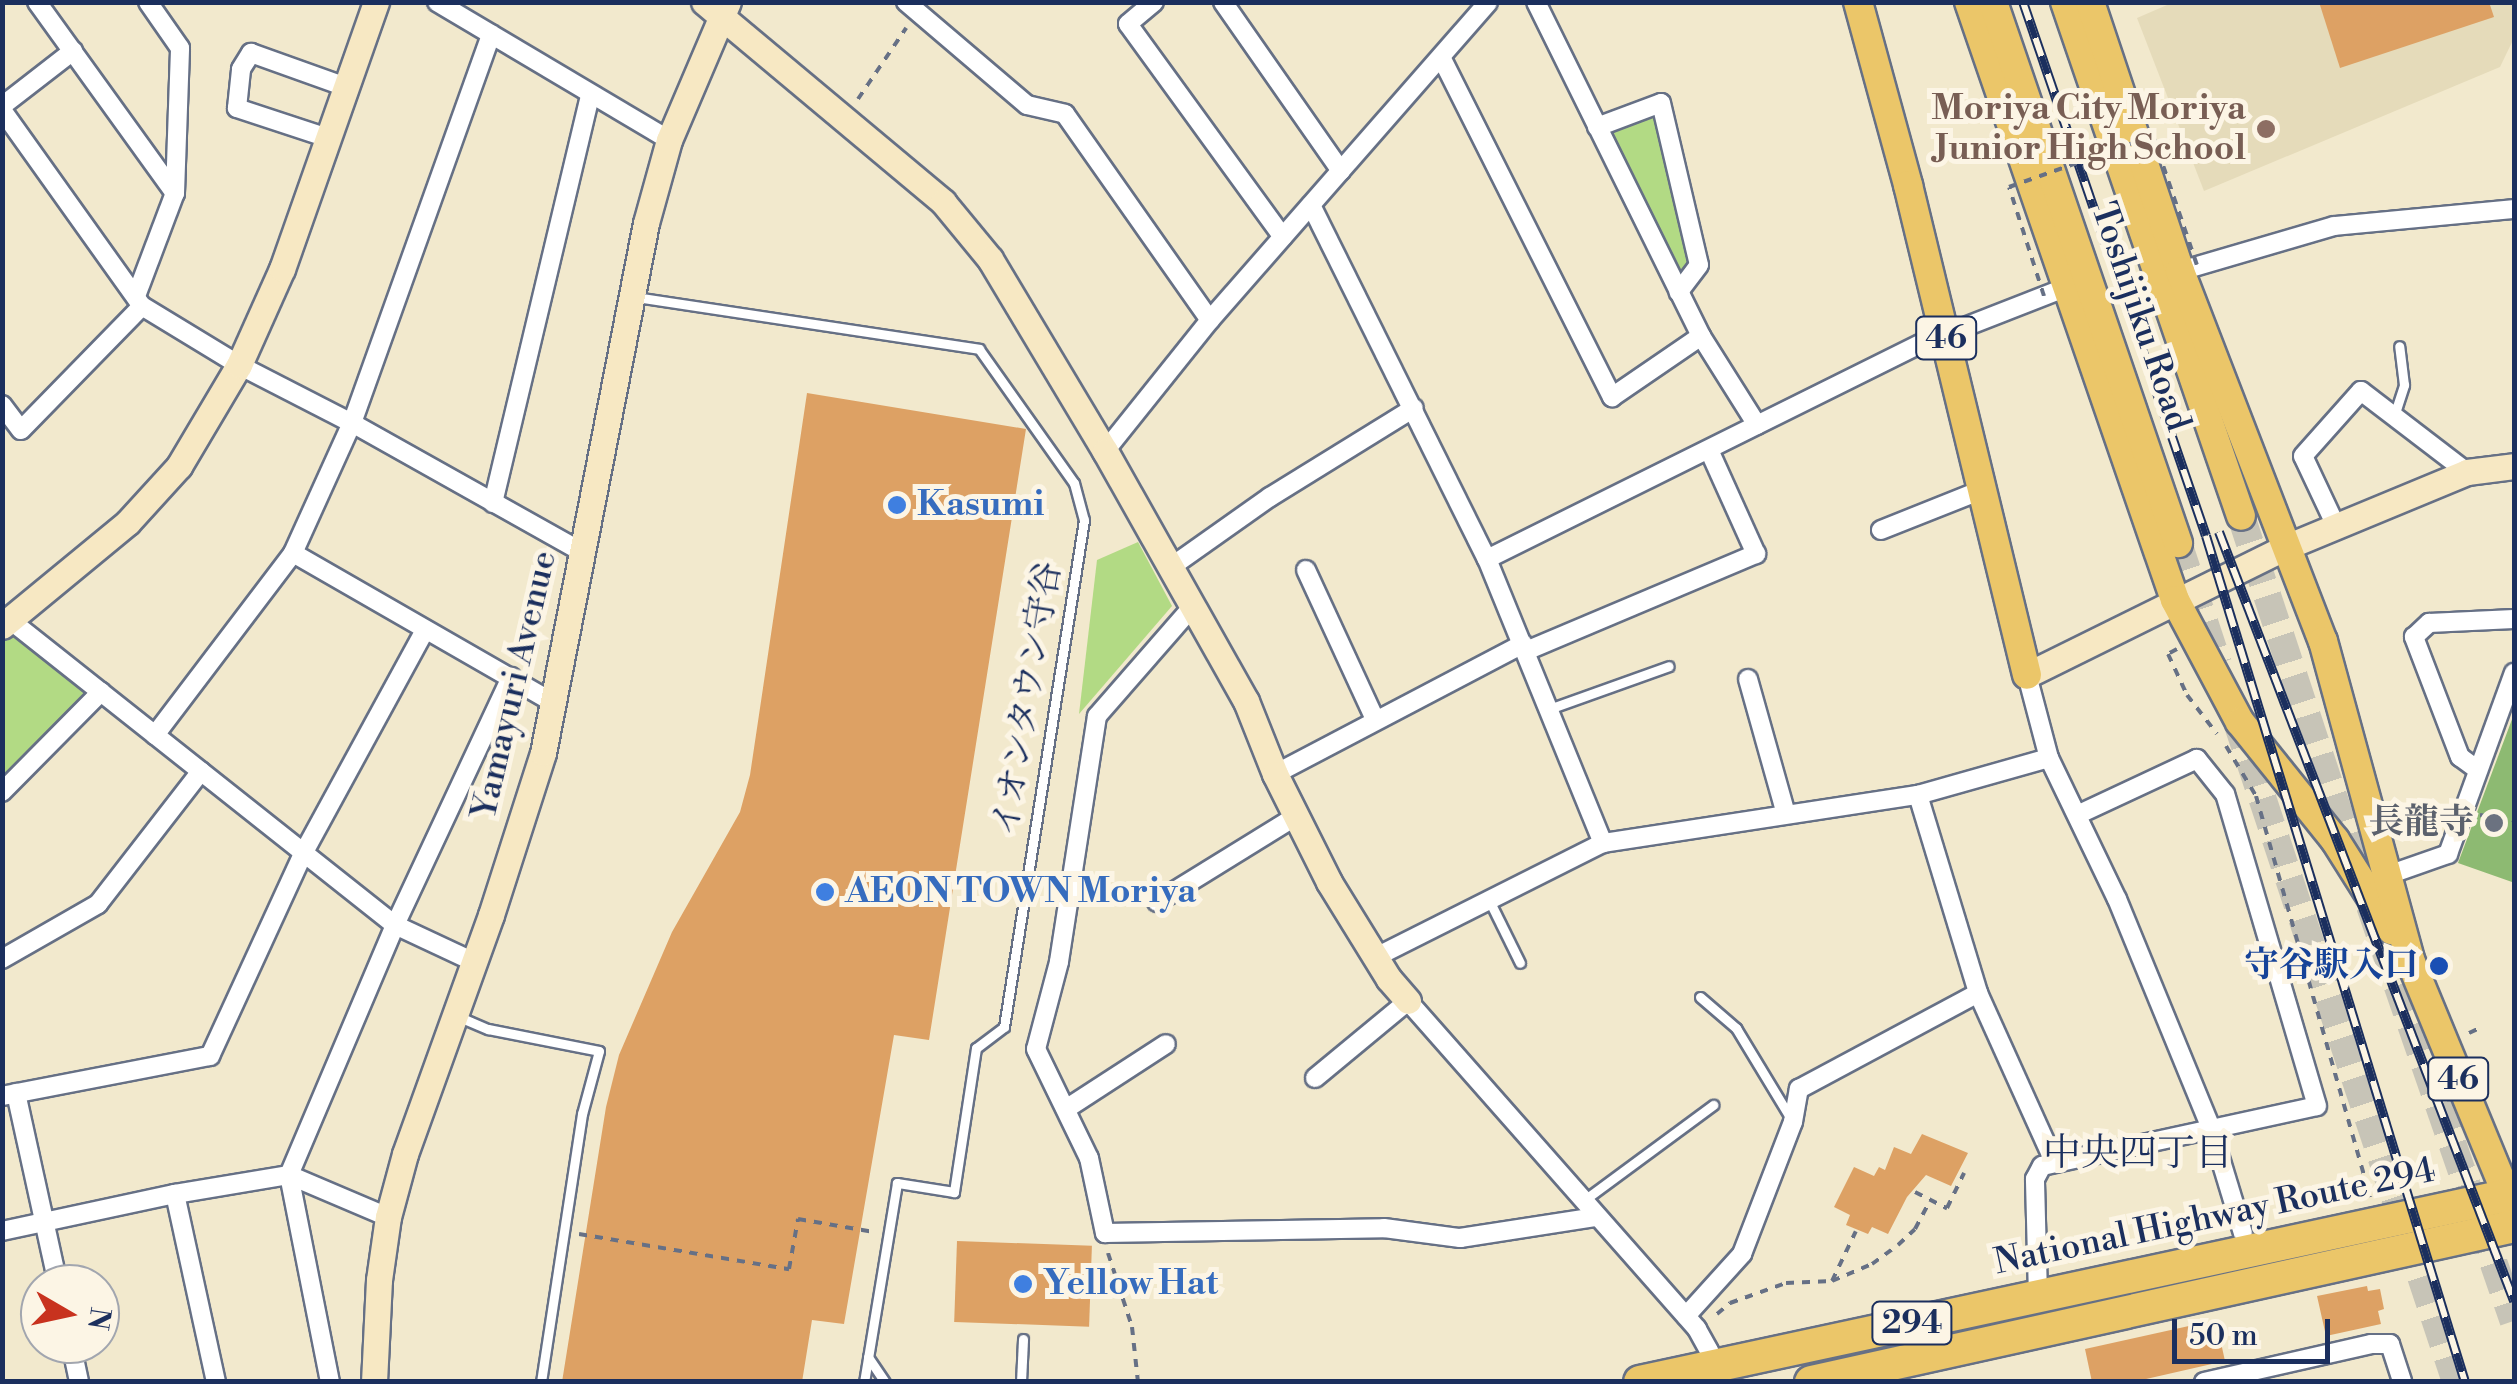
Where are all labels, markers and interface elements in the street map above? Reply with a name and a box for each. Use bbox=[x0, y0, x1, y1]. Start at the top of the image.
place label: Moriya City Moriya Junior High School bbox=[1931, 88, 2246, 170]
marker: Moriya City Moriya Junior High School bbox=[2255, 118, 2277, 140]
street label: Toshijiku Road bbox=[2081, 197, 2199, 437]
road number: 46 bbox=[1914, 311, 1978, 365]
place label: Kasumi bbox=[917, 484, 1045, 526]
marker: Kasumi bbox=[886, 494, 908, 516]
street label: Yamayuri Avenue bbox=[464, 547, 566, 823]
street label: イオンタウン守谷 bbox=[985, 557, 1071, 841]
place label: 長龍寺 bbox=[2369, 802, 2474, 844]
marker: 長龍寺 bbox=[2483, 812, 2505, 834]
place label: AEON TOWN Moriya bbox=[845, 871, 1196, 913]
marker: AEON TOWN Moriya bbox=[814, 881, 836, 903]
place label: 守谷駅入口 bbox=[2244, 945, 2419, 987]
marker: 守谷駅入口 bbox=[2428, 955, 2450, 977]
road number: 46 bbox=[2426, 1052, 2490, 1106]
district label: 中央四丁目 bbox=[2043, 1131, 2233, 1177]
street label: National Highway Route 294 bbox=[1991, 1150, 2439, 1284]
place label: Yellow Hat bbox=[1043, 1263, 1218, 1305]
north arrow bbox=[20, 1264, 120, 1364]
marker: Yellow Hat bbox=[1012, 1273, 1034, 1295]
road number: 294 bbox=[1870, 1296, 1954, 1350]
scale bar bbox=[2177, 1299, 2334, 1361]
text: N bbox=[79, 1305, 117, 1332]
text: 50 m bbox=[2189, 1317, 2258, 1355]

